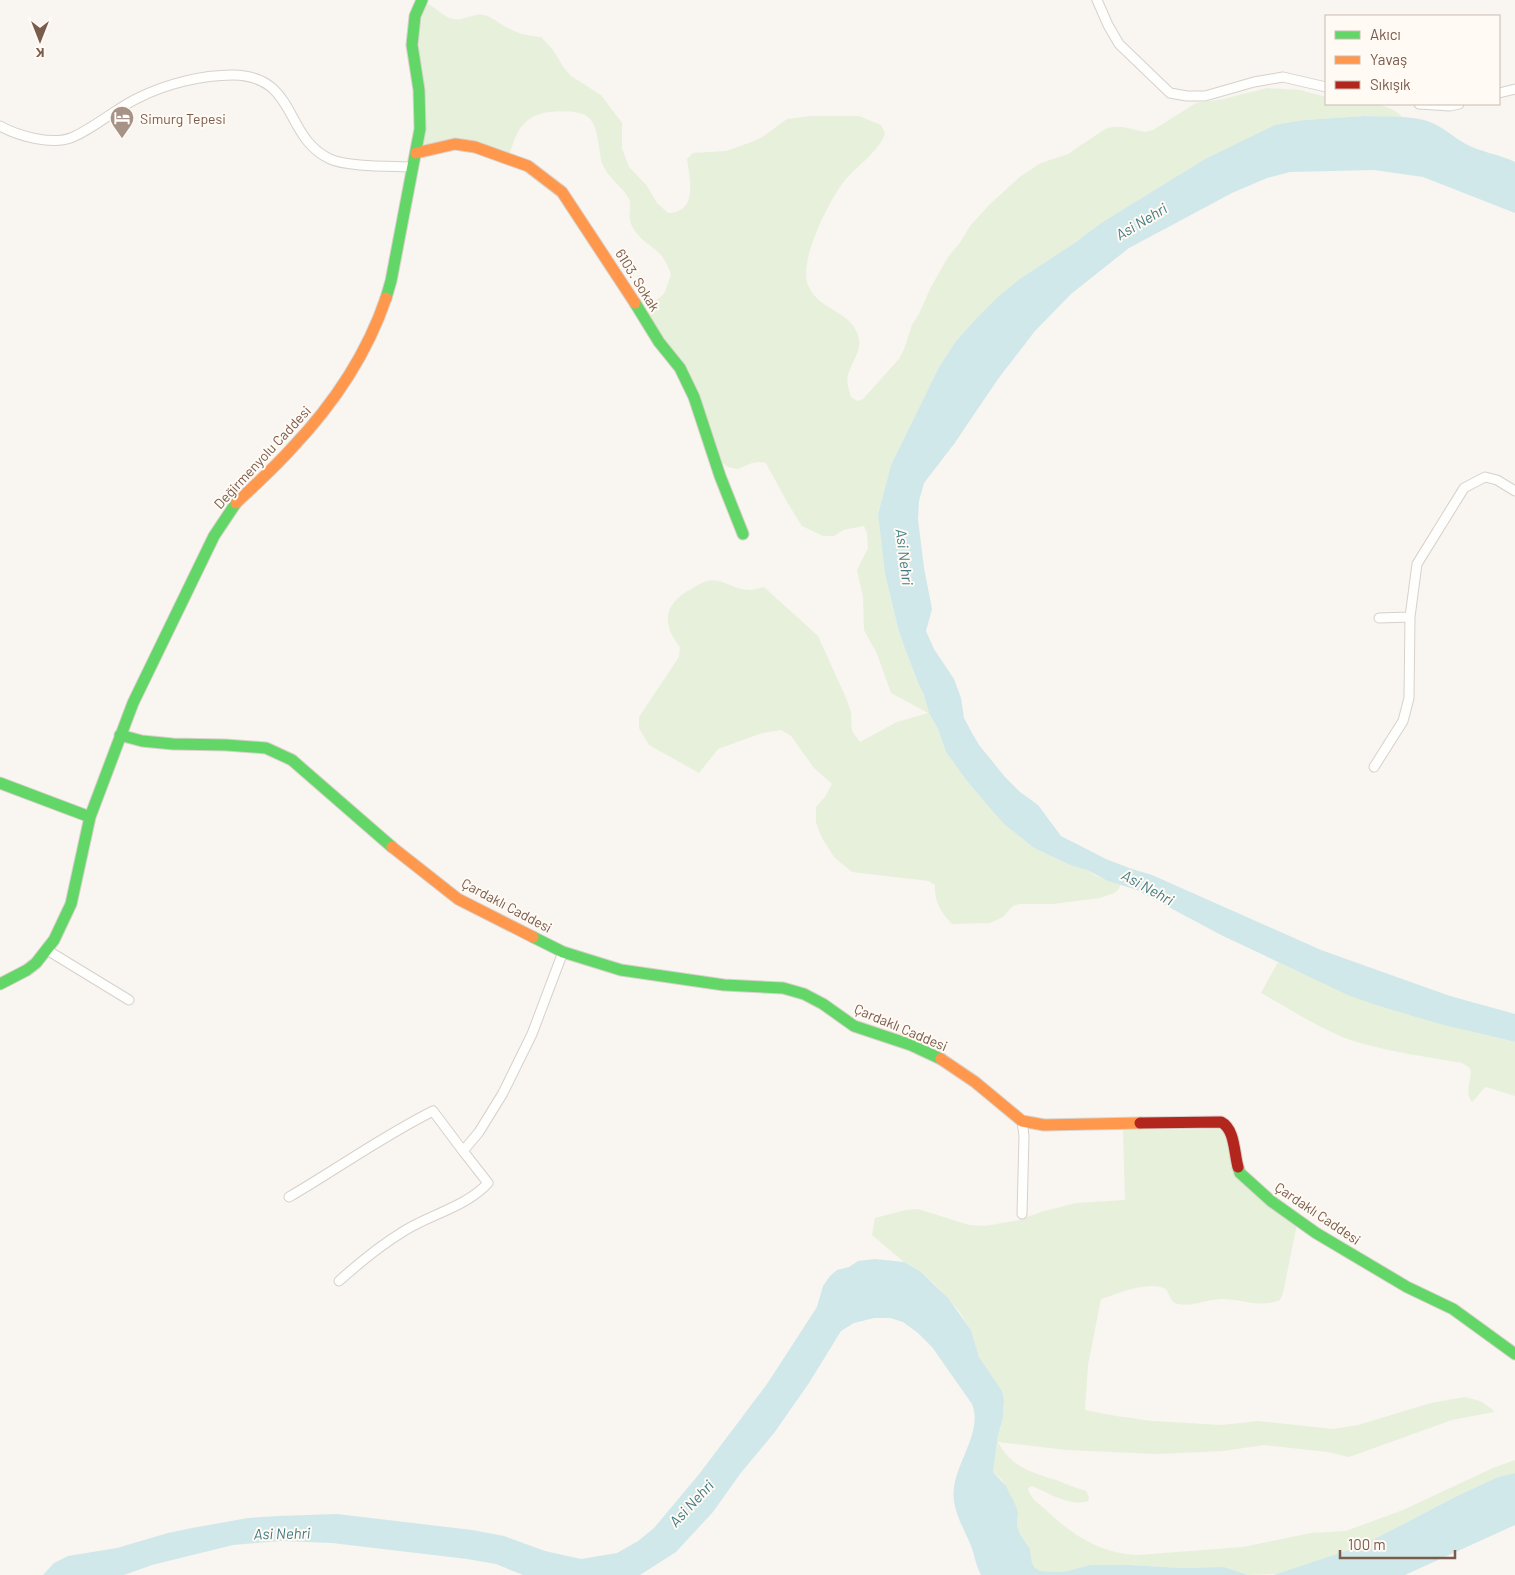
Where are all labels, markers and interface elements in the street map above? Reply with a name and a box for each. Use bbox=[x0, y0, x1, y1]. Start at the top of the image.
north arrow bbox=[15, 15, 65, 65]
legend bbox=[1325, 15, 1500, 105]
text: Akıcı bbox=[1370, 25, 1401, 43]
text: K bbox=[35, 45, 44, 62]
text: Yavaş bbox=[1370, 50, 1407, 68]
text: Sıkışık bbox=[1370, 75, 1411, 93]
hotel icon: Simurg Tepesi bbox=[109, 105, 135, 139]
place label: Simurg Tepesi bbox=[140, 110, 226, 127]
water label: Asi Nehri bbox=[1112, 198, 1170, 243]
street label: 6103. Sokak bbox=[612, 246, 664, 314]
street label: Değirmenyolu Caddesi bbox=[210, 402, 314, 512]
water label: Asi Nehri bbox=[893, 528, 917, 587]
water label: Asi Nehri bbox=[1119, 865, 1177, 909]
street label: Çardaklı Caddesi bbox=[459, 874, 555, 936]
street label: Çardaklı Caddesi bbox=[852, 1000, 950, 1054]
street label: Çardaklı Caddesi bbox=[1272, 1178, 1364, 1248]
water label: Asi Nehri bbox=[665, 1476, 717, 1530]
water label: Asi Nehri bbox=[253, 1523, 311, 1542]
scale bar bbox=[1340, 1528, 1455, 1560]
text: 100 m bbox=[1348, 1535, 1386, 1553]

